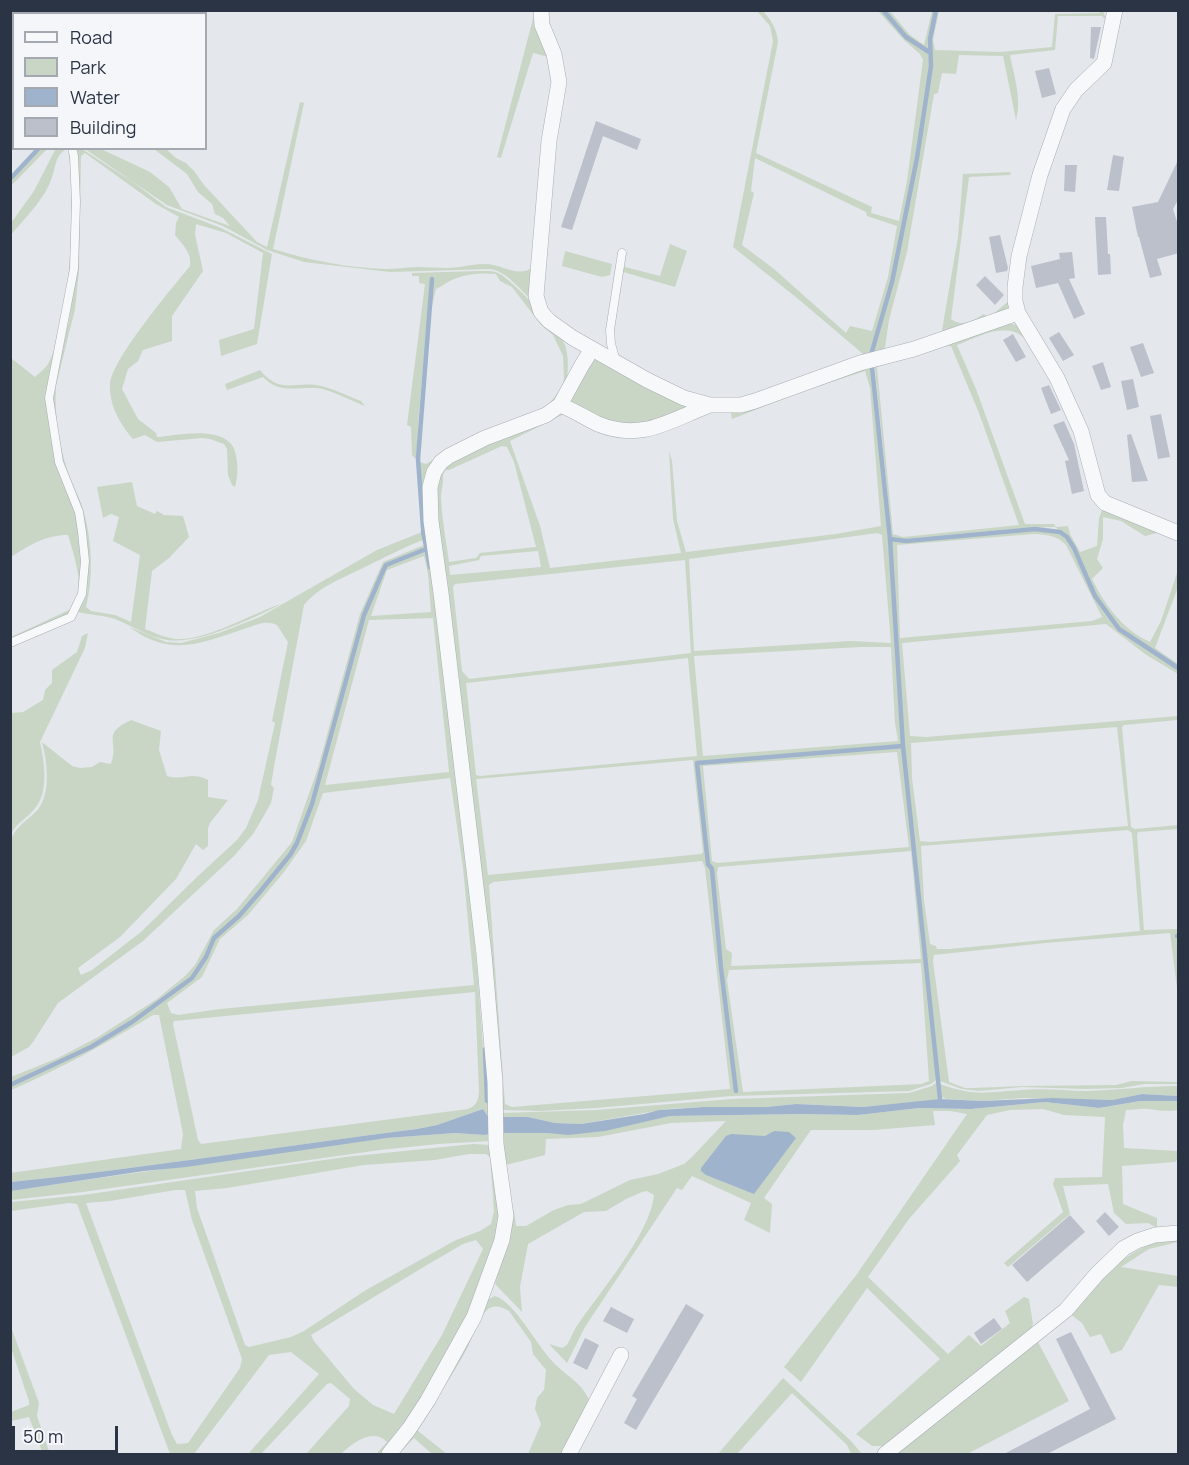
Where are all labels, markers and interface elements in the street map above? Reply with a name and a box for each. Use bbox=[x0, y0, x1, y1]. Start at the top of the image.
legend bbox=[12, 12, 207, 150]
text: Road bbox=[70, 25, 113, 49]
text: Park bbox=[70, 55, 106, 79]
text: Water bbox=[70, 85, 120, 109]
text: Building bbox=[70, 115, 136, 139]
scale bar bbox=[15, 1414, 122, 1452]
text: 50 m bbox=[23, 1424, 63, 1448]

